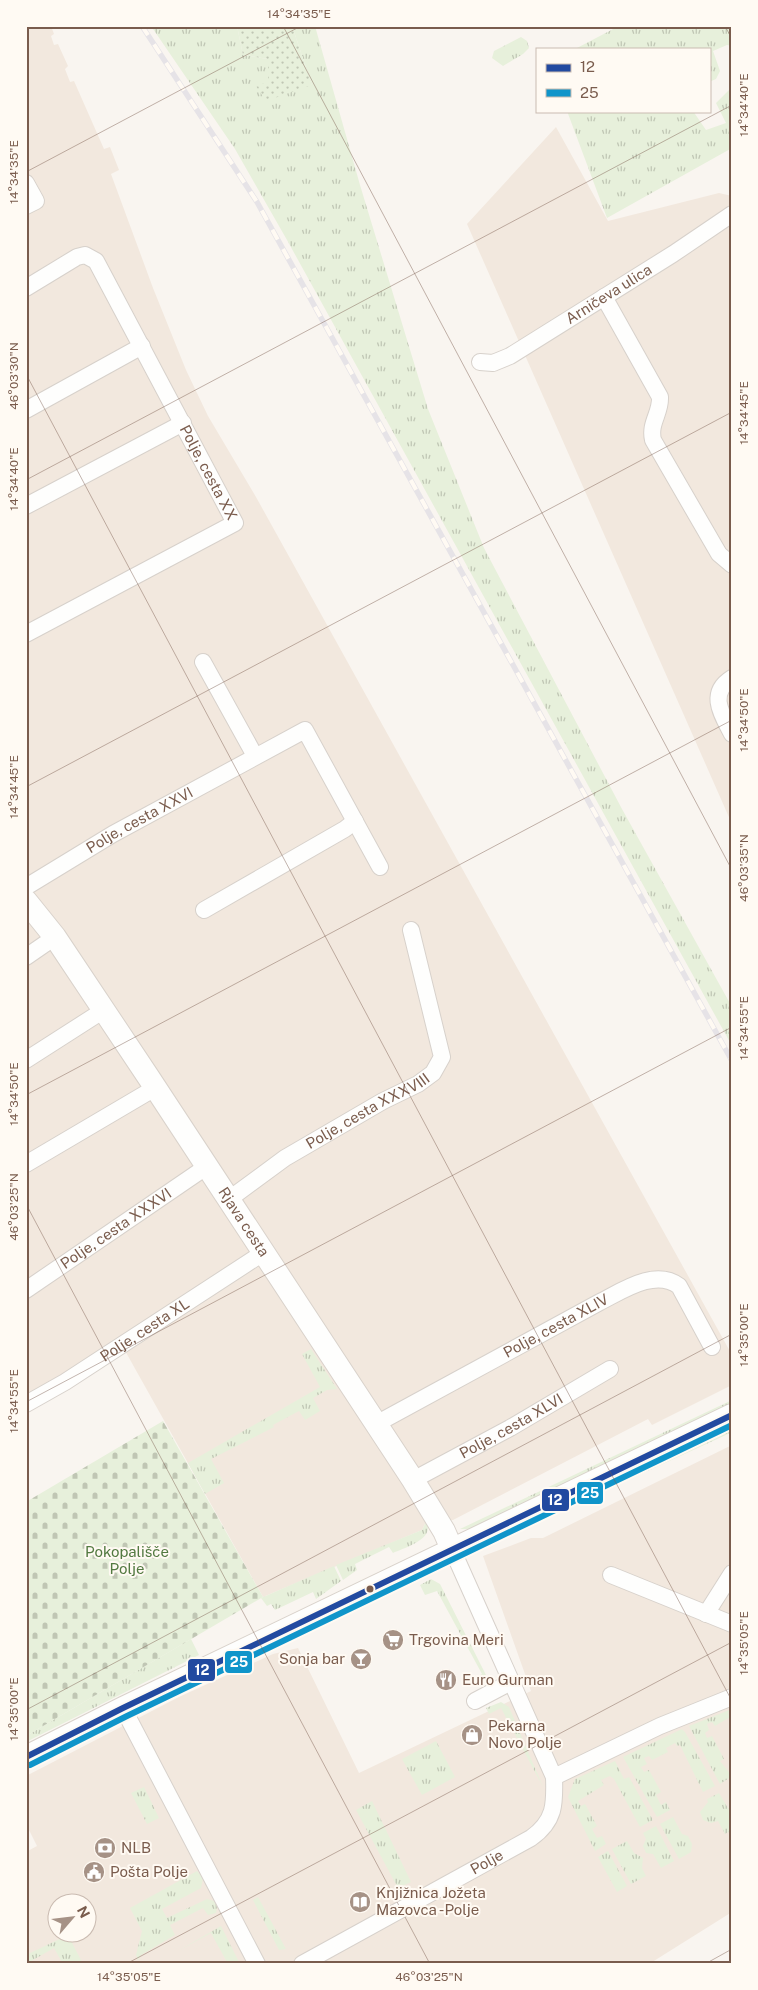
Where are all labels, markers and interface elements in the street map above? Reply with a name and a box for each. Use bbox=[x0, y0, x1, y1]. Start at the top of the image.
text: 14°34'35"E bbox=[267, 7, 331, 21]
legend bbox=[536, 48, 710, 112]
text: 12 bbox=[580, 58, 595, 75]
text: 14°34'40"E bbox=[737, 73, 751, 137]
text: 25 bbox=[580, 84, 599, 101]
text: 14°34'35"E bbox=[7, 140, 21, 204]
street label: Arničeva ulica bbox=[562, 261, 655, 327]
text: 46°03'30"N bbox=[7, 342, 21, 410]
text: 14°34'45"E bbox=[737, 381, 751, 445]
street label: Polje, cesta XX bbox=[177, 422, 241, 523]
text: 14°34'40"E bbox=[7, 447, 21, 511]
text: 14°34'50"E bbox=[737, 688, 751, 752]
text: 14°34'45"E bbox=[7, 755, 21, 819]
street label: Polje, cesta XXVI bbox=[83, 783, 196, 856]
text: 46°03'35"N bbox=[737, 834, 751, 902]
text: 14°34'55"E bbox=[737, 996, 751, 1060]
text: 14°34'50"E bbox=[7, 1062, 21, 1126]
street label: Polje, cesta XXXVIII bbox=[303, 1069, 433, 1152]
text: 46°03'25"N bbox=[7, 1173, 21, 1241]
street label: Polje, cesta XXXVI bbox=[57, 1184, 174, 1272]
street label: Rjava cesta bbox=[215, 1184, 273, 1260]
street label: Polje, cesta XLIV bbox=[500, 1290, 611, 1361]
street label: Polje, cesta XL bbox=[97, 1294, 192, 1365]
text: 14°35'00"E bbox=[737, 1303, 751, 1367]
text: 14°34'55"E bbox=[7, 1369, 21, 1433]
street label: Polje, cesta XLVI bbox=[456, 1390, 566, 1462]
line badge: 25 bbox=[576, 1481, 604, 1505]
text: 25 bbox=[581, 1485, 599, 1501]
line badge: 12 bbox=[541, 1488, 570, 1512]
text: 12 bbox=[548, 1492, 563, 1508]
park label: Pokopališče Polje bbox=[85, 1543, 169, 1577]
unlabelled marker bbox=[365, 1584, 375, 1594]
text: 14°35'05"E bbox=[737, 1611, 751, 1675]
supermarket icon: Trgovina Meri bbox=[381, 1628, 405, 1652]
place label: Trgovina Meri bbox=[409, 1631, 504, 1648]
bar icon: Sonja bar bbox=[349, 1647, 373, 1671]
line badge: 25 bbox=[224, 1650, 253, 1674]
place label: Sonja bar bbox=[279, 1650, 345, 1667]
text: 25 bbox=[230, 1654, 248, 1670]
line badge: 12 bbox=[187, 1658, 216, 1682]
text: 12 bbox=[195, 1662, 210, 1678]
restaurant icon: Euro Gurman bbox=[434, 1668, 458, 1692]
place label: Euro Gurman bbox=[462, 1671, 553, 1688]
text: 14°35'00"E bbox=[7, 1677, 21, 1741]
place label: Pekarna Novo Polje bbox=[488, 1717, 562, 1751]
shop icon: Pekarna Novo Polje bbox=[460, 1723, 484, 1747]
bank icon: NLB bbox=[93, 1836, 117, 1860]
place label: NLB bbox=[121, 1839, 151, 1856]
street label: Polje bbox=[467, 1846, 506, 1878]
public building icon: Pošta Polje bbox=[82, 1860, 106, 1884]
place label: Pošta Polje bbox=[110, 1863, 188, 1880]
place label: Knjižnica Jožeta Mazovca -Polje bbox=[376, 1884, 486, 1918]
library icon: Knjižnica Jožeta Mazovca -Polje bbox=[348, 1890, 372, 1914]
north arrow bbox=[48, 1892, 98, 1942]
text: N bbox=[74, 1903, 93, 1920]
text: 14°35'05"E bbox=[97, 1970, 161, 1984]
text: 46°03'25"N bbox=[395, 1970, 463, 1984]

